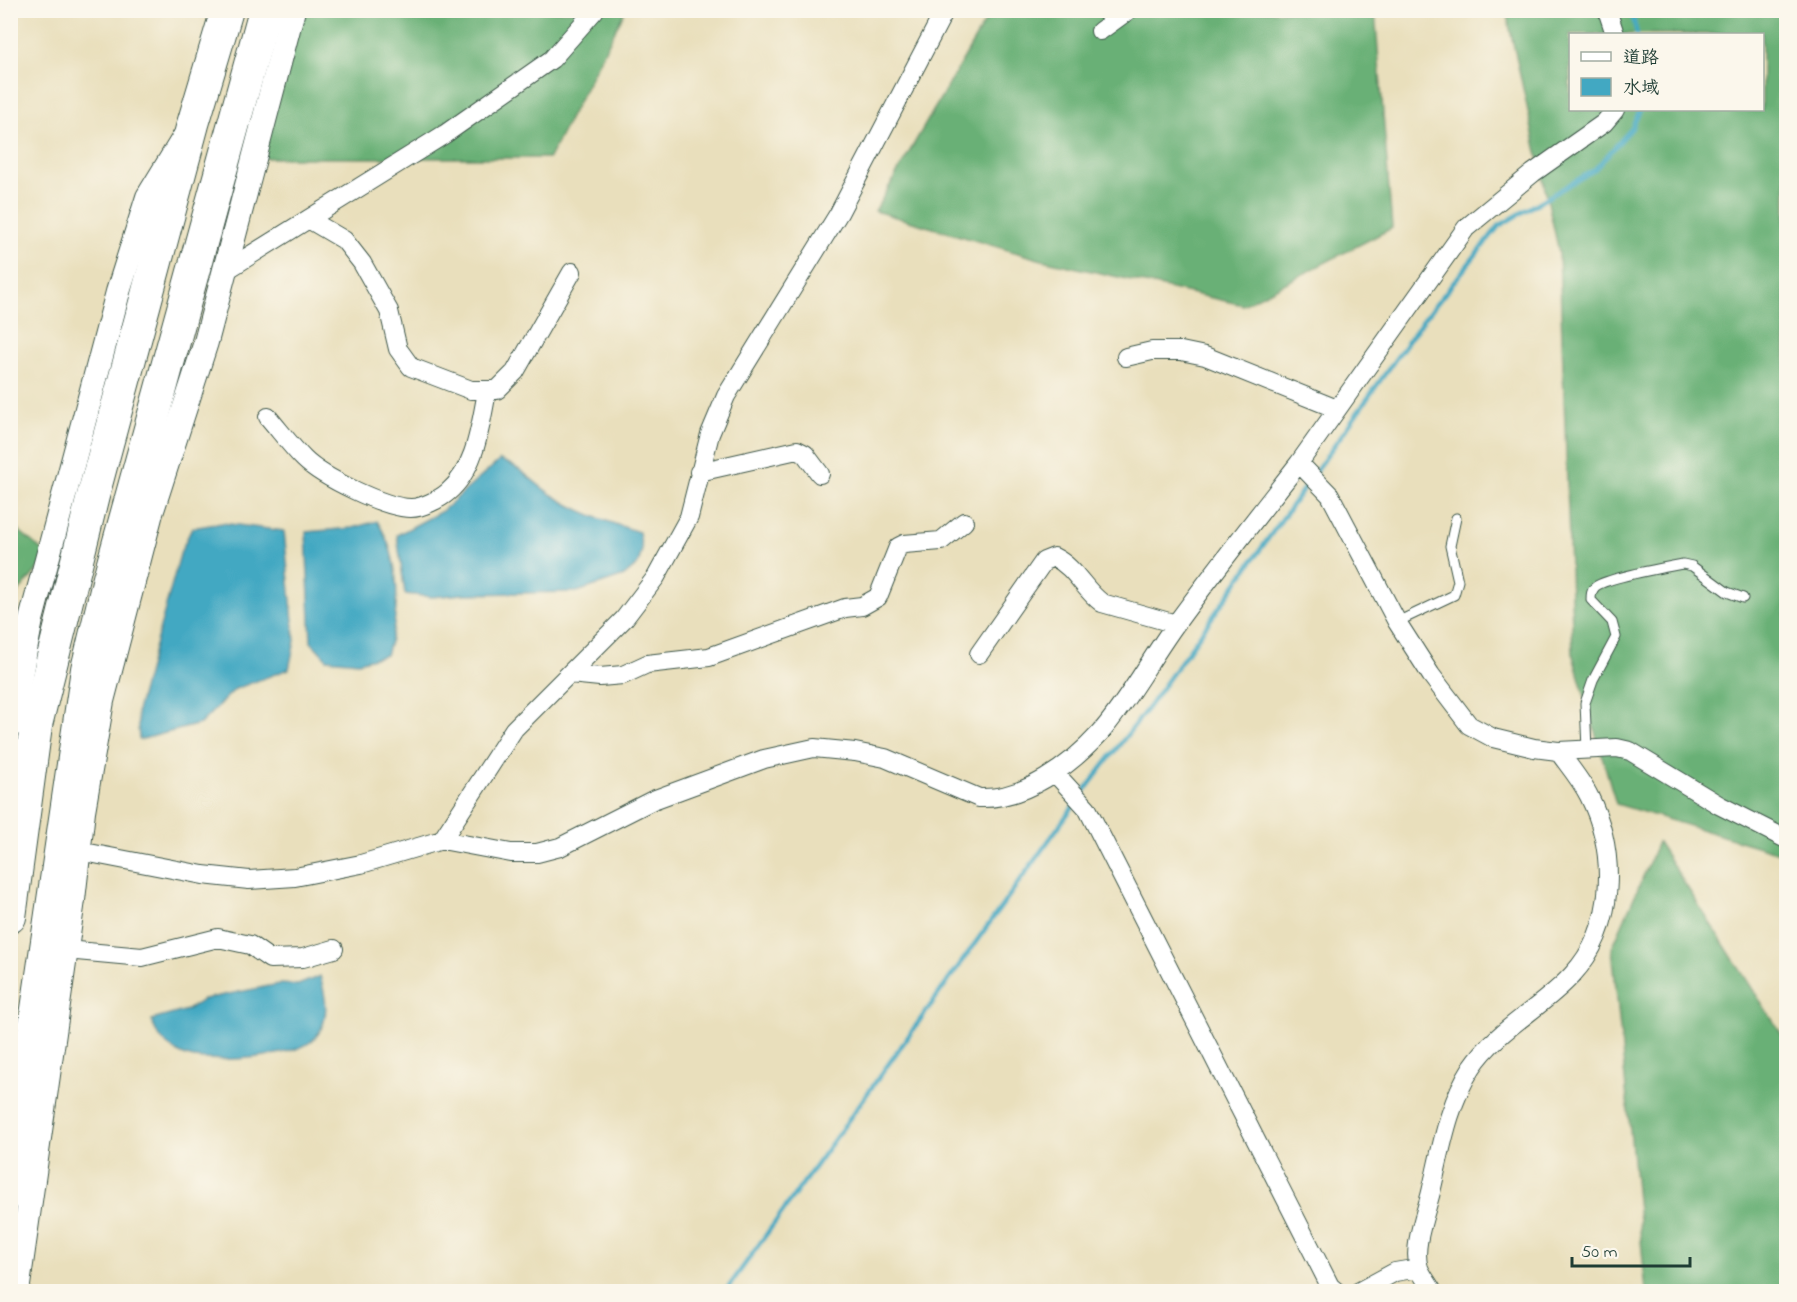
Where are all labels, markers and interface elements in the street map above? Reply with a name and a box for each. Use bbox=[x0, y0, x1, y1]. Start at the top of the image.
legend bbox=[1569, 33, 1764, 111]
text: 道路 bbox=[1623, 46, 1659, 72]
text: 水域 bbox=[1623, 76, 1659, 102]
scale bar bbox=[1572, 1230, 1690, 1268]
text: 50 m bbox=[1581, 1240, 1618, 1266]

